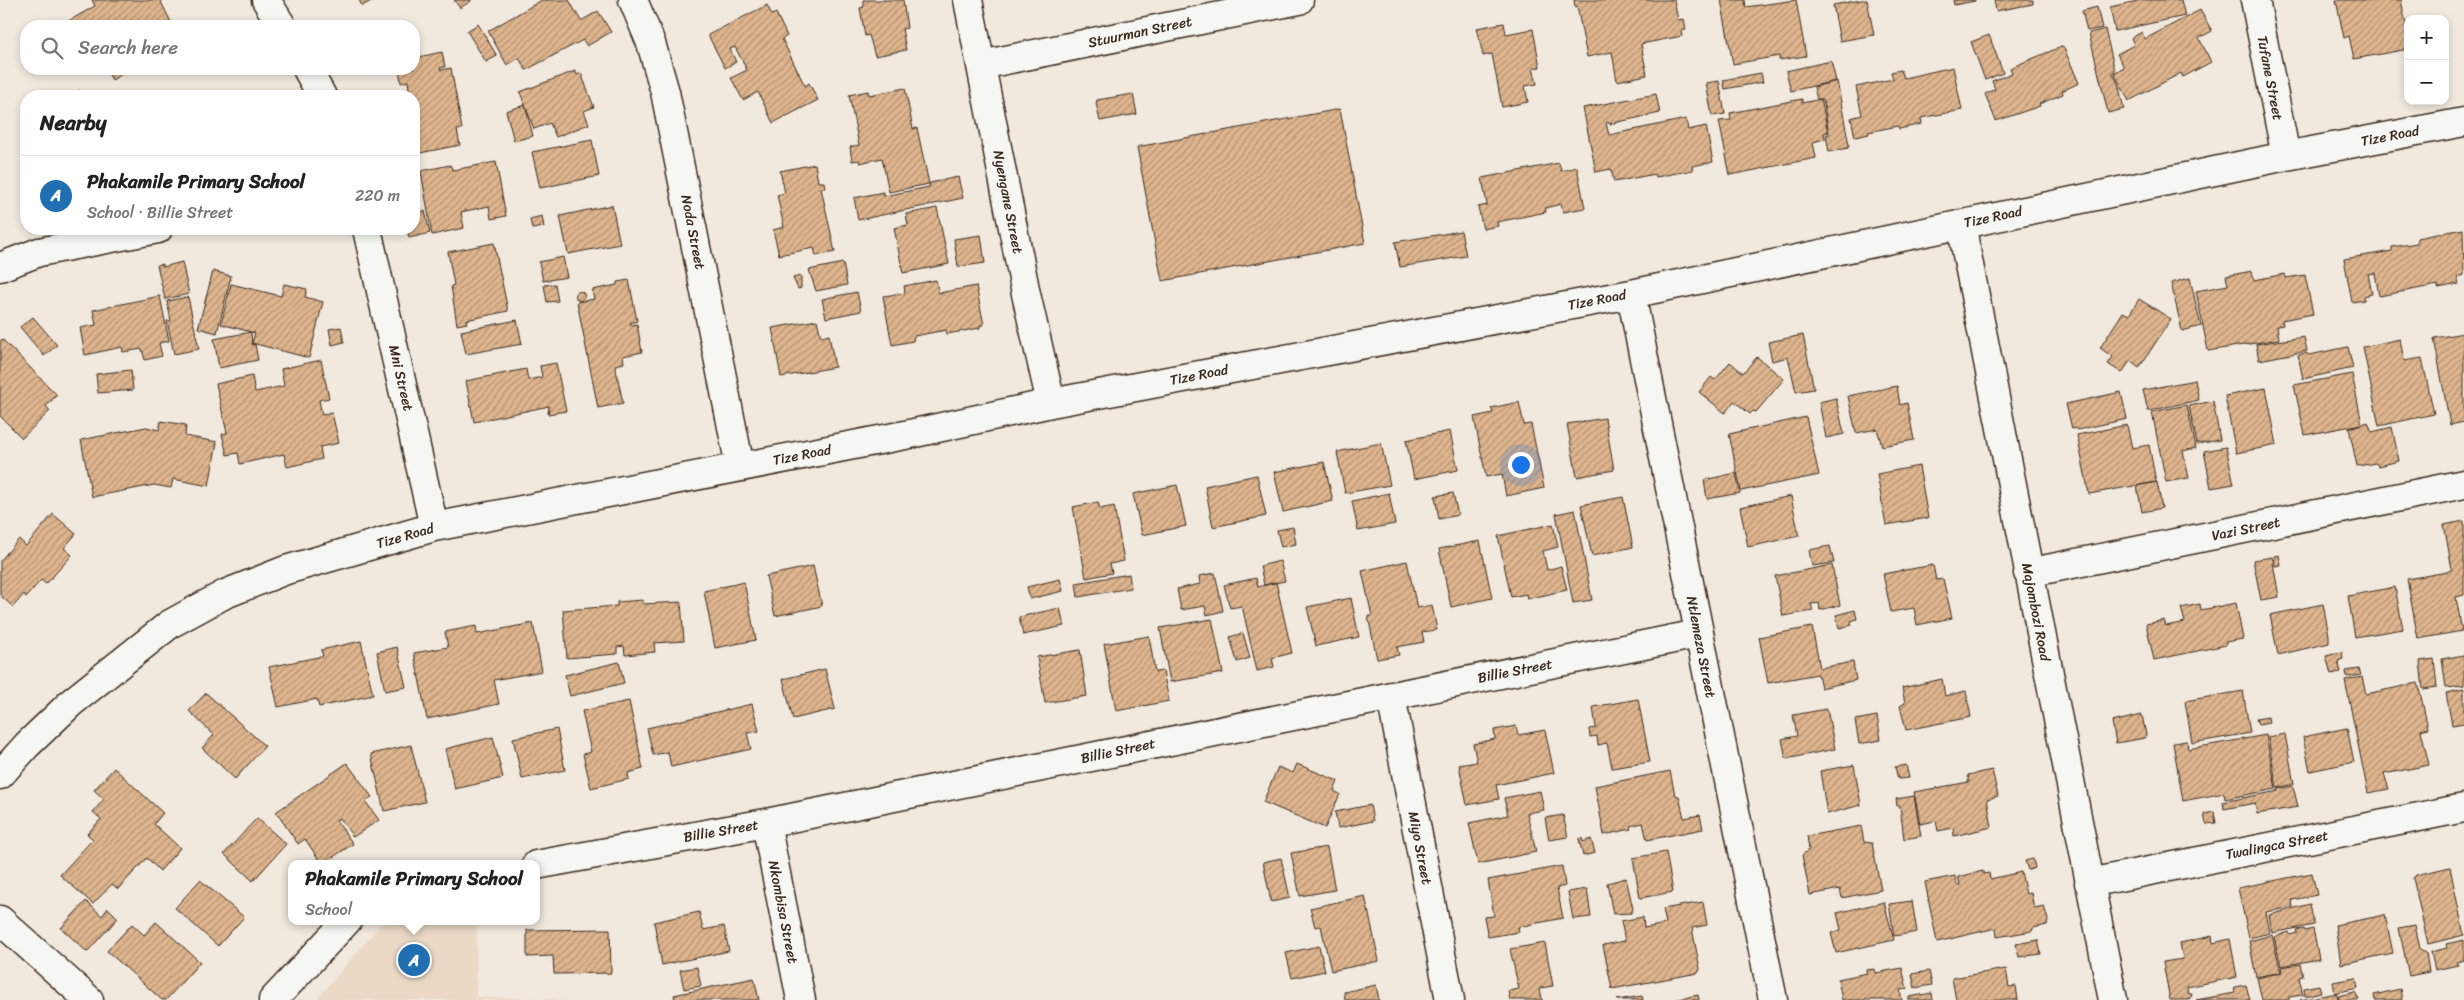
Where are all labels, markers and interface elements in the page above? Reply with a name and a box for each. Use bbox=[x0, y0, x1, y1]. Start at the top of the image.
street label: Stuurman Street bbox=[1086, 9, 1194, 55]
map controls bbox=[2404, 15, 2449, 105]
button: + bbox=[2404, 15, 2449, 60]
search box bbox=[20, 20, 420, 75]
text: Search here bbox=[78, 31, 178, 64]
street label: Tufane Street bbox=[2250, 33, 2290, 123]
icon: search bbox=[38, 34, 66, 62]
button: − bbox=[2404, 60, 2449, 105]
text: Nearby bbox=[40, 104, 106, 142]
street label: Tize Road bbox=[2359, 118, 2423, 154]
street label: Nyengane Street bbox=[986, 148, 1030, 256]
text: Phakamile Primary School bbox=[87, 165, 305, 198]
text: A bbox=[51, 181, 61, 210]
text: 220 m bbox=[355, 181, 400, 210]
street label: Noda Street bbox=[674, 193, 712, 271]
text: School · Billie Street bbox=[87, 198, 233, 227]
street label: Tize Road bbox=[1962, 198, 2026, 235]
street label: Tize Road bbox=[1566, 282, 1630, 318]
street label: Mni Street bbox=[381, 342, 421, 414]
street label: Tize Road bbox=[1168, 357, 1232, 393]
street label: Tize Road bbox=[771, 437, 835, 473]
your location bbox=[1508, 452, 1534, 478]
street label: Vazi Street bbox=[2210, 510, 2282, 548]
street label: Tize Road bbox=[373, 515, 438, 556]
street label: Majombozi Road bbox=[2014, 561, 2058, 665]
street label: Ntlemeza Street bbox=[1679, 594, 1723, 700]
street label: Billie Street bbox=[1475, 652, 1555, 690]
street label: Billie Street bbox=[1078, 731, 1158, 771]
street label: Miyo Street bbox=[1401, 809, 1439, 887]
street label: Billie Street bbox=[682, 812, 760, 850]
street label: Twalingca Street bbox=[2224, 823, 2330, 867]
street label: Nkombisa Street bbox=[761, 858, 805, 966]
popup bbox=[288, 860, 540, 925]
text: Phakamile Primary School bbox=[305, 862, 523, 895]
text: School bbox=[305, 895, 352, 924]
pin: A bbox=[398, 941, 430, 979]

